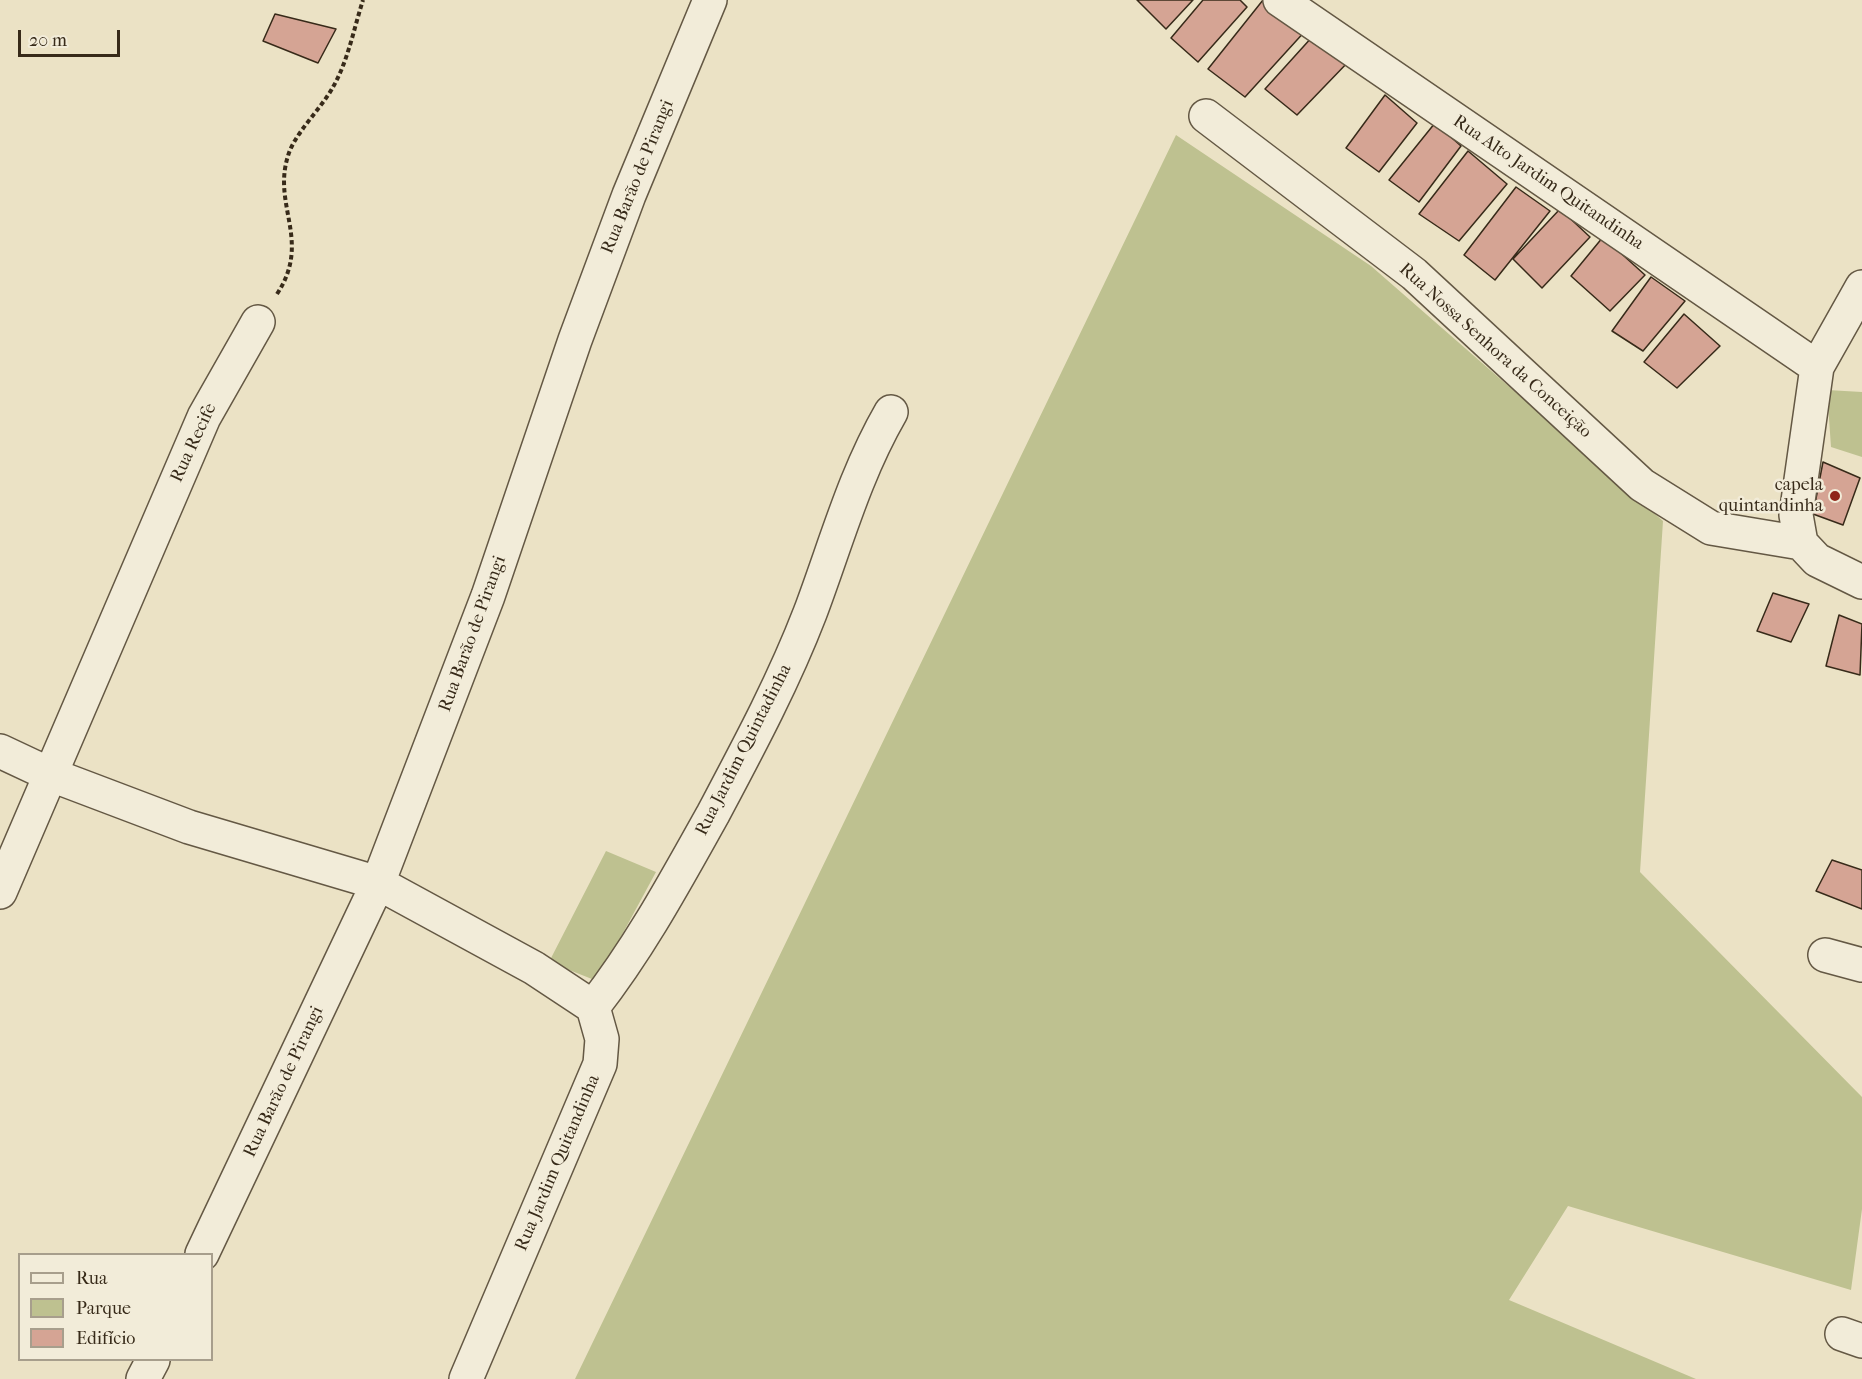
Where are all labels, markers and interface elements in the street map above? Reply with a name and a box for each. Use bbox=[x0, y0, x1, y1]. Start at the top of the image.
scale bar bbox=[21, 18, 123, 56]
text: 20 m bbox=[29, 30, 67, 51]
street label: Rua Barão de Pirangi bbox=[597, 97, 679, 257]
street label: Rua Alto Jardim Quitandinha bbox=[1448, 111, 1648, 255]
street label: Rua Nossa Senhora da Conceição bbox=[1394, 259, 1596, 443]
street label: Rua Recife bbox=[166, 400, 222, 486]
place label: capela quintandinha bbox=[1719, 475, 1823, 518]
marker: capela quintandinha bbox=[1828, 489, 1842, 503]
street label: Rua Barão de Pirangi bbox=[435, 553, 511, 715]
street label: Rua Jardim Quintadinha bbox=[691, 661, 797, 839]
street label: Rua Barão de Pirangi bbox=[239, 1003, 329, 1161]
street label: Rua Jardim Quitandinha bbox=[511, 1072, 605, 1254]
legend bbox=[18, 1253, 213, 1361]
text: Rua bbox=[76, 1268, 107, 1289]
text: Parque bbox=[76, 1298, 131, 1319]
text: Edifício bbox=[76, 1328, 135, 1349]

